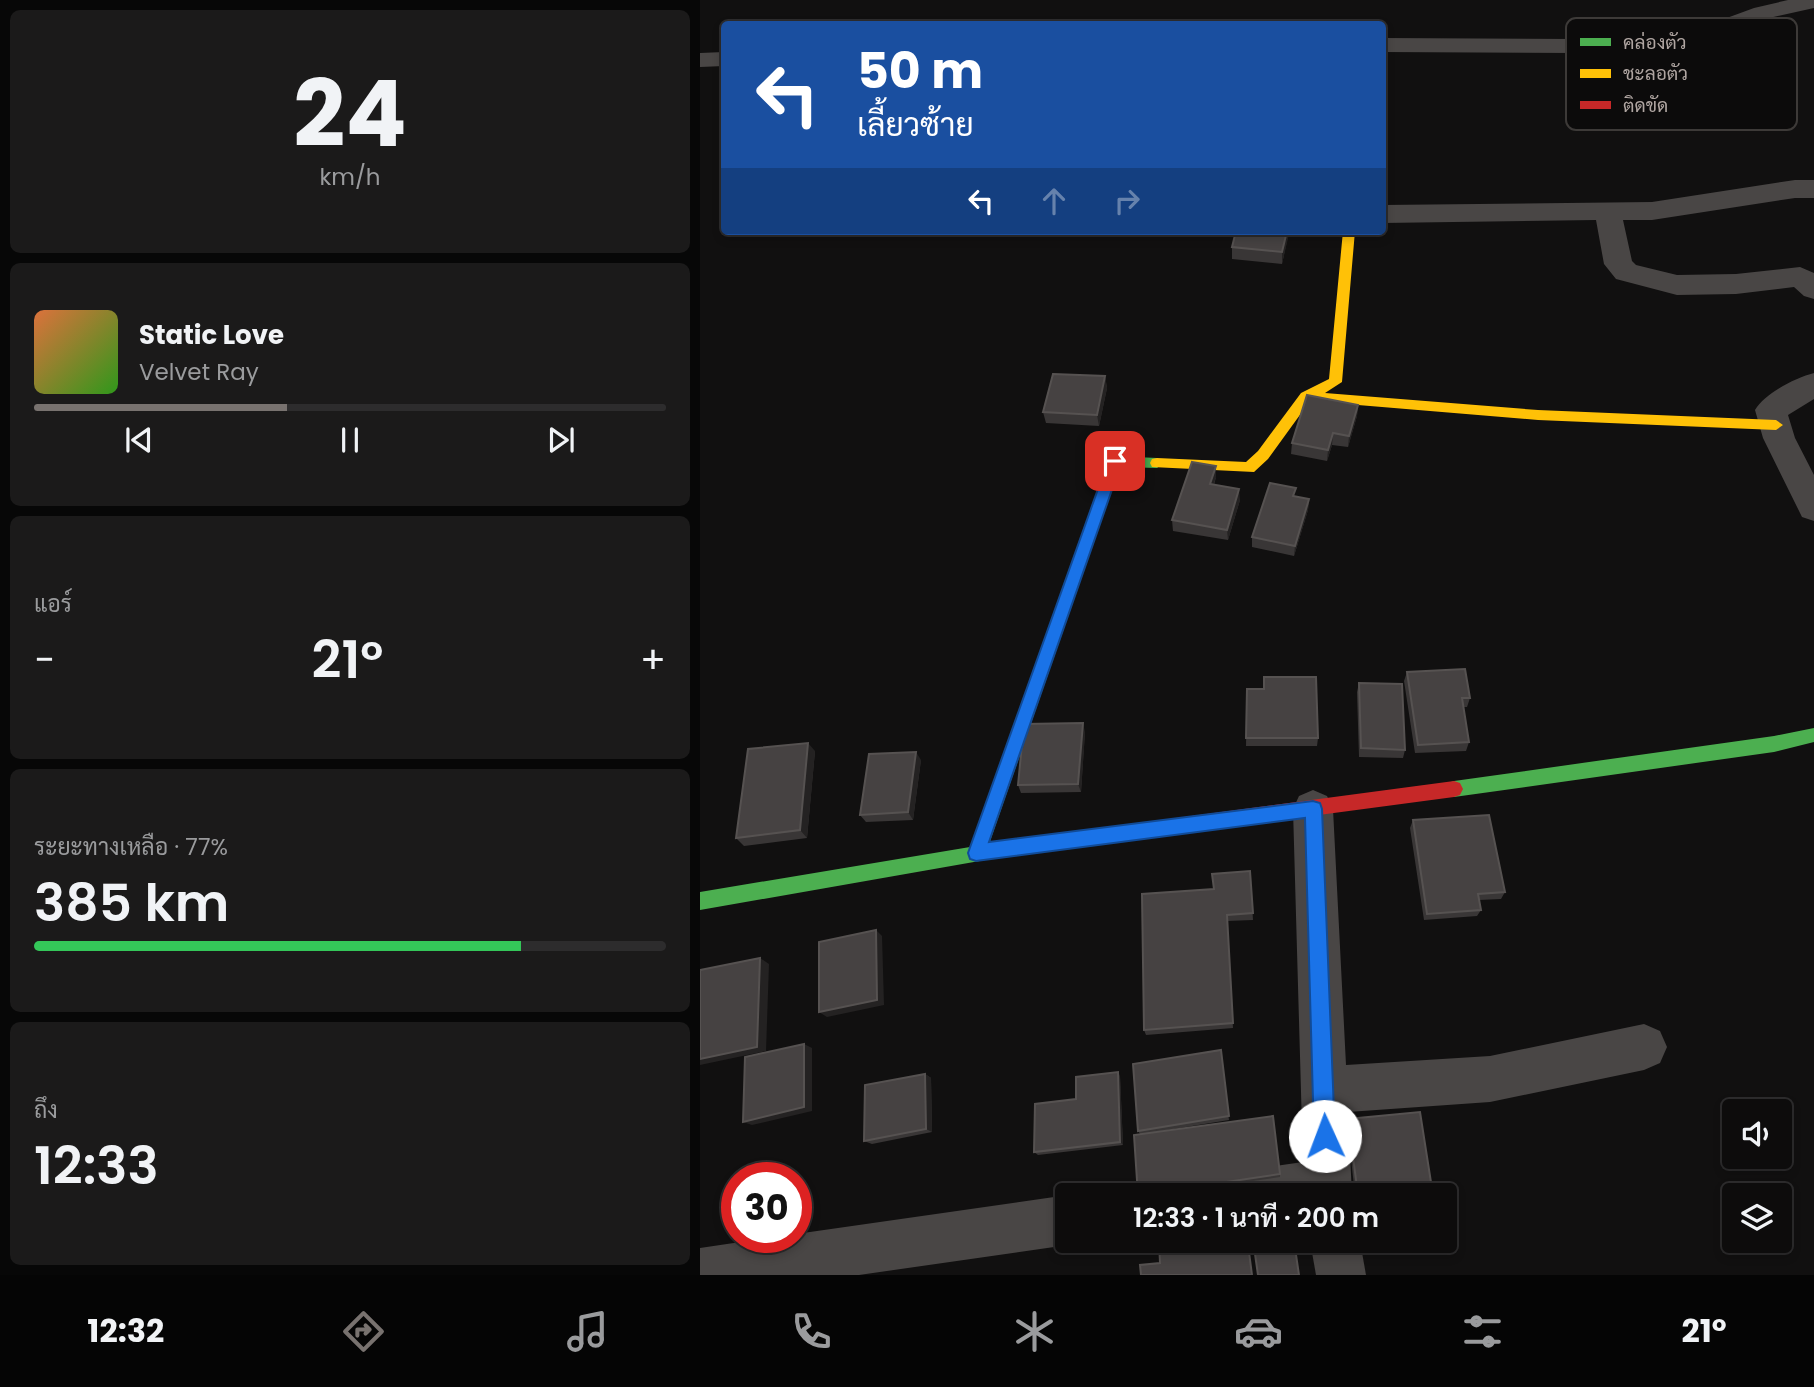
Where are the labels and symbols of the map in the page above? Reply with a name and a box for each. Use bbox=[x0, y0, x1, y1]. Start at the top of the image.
legend bbox=[1566, 18, 1797, 130]
text: คล่องตัว bbox=[1623, 29, 1687, 56]
text: ชะลอตัว bbox=[1623, 60, 1688, 87]
text: ติดขัด bbox=[1623, 92, 1668, 119]
pin bbox=[1085, 431, 1145, 491]
position arrow bbox=[1288, 1099, 1362, 1173]
speed limit sign: 30 bbox=[721, 1162, 812, 1253]

